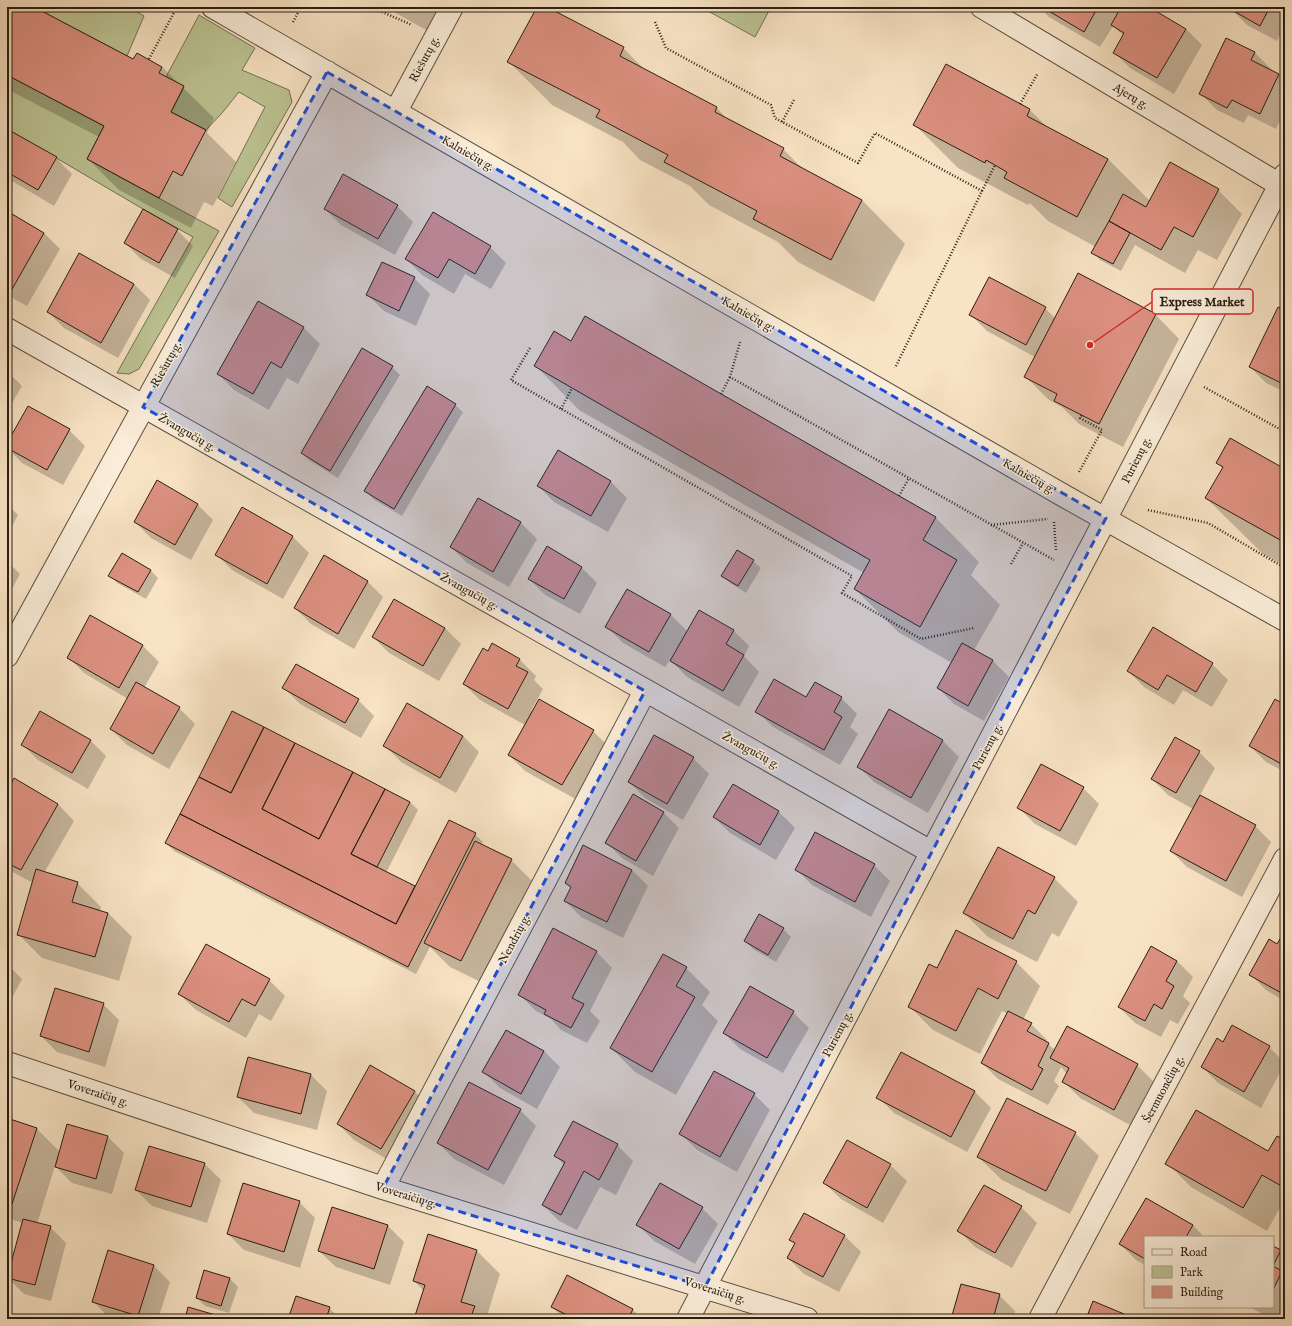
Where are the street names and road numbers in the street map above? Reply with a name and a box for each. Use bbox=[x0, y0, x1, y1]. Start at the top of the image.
street label: Riešutų g. bbox=[406, 34, 443, 85]
street label: Ajerų g. bbox=[1109, 80, 1151, 113]
street label: Kalniečių g. bbox=[439, 132, 497, 175]
street label: Kalniečių g. bbox=[719, 293, 777, 336]
street label: Riešutų g. bbox=[148, 339, 185, 390]
street label: Žvangučių g. bbox=[155, 409, 219, 455]
street label: Purienų g. bbox=[1118, 434, 1155, 486]
street label: Kalniečių g. bbox=[1000, 455, 1058, 498]
street label: Žvangučių g. bbox=[437, 568, 501, 614]
street label: Purienų g. bbox=[969, 721, 1006, 773]
street label: Žvangučių g. bbox=[719, 727, 783, 773]
street label: Nendrių g. bbox=[495, 912, 534, 966]
street label: Purienų g. bbox=[819, 1008, 856, 1060]
street label: Šermuonėlių g. bbox=[1139, 1053, 1187, 1125]
street label: Voveraičių g. bbox=[65, 1076, 130, 1110]
street label: Voveraičių g. bbox=[372, 1179, 438, 1212]
street label: Voveraičių g. bbox=[681, 1274, 747, 1307]

